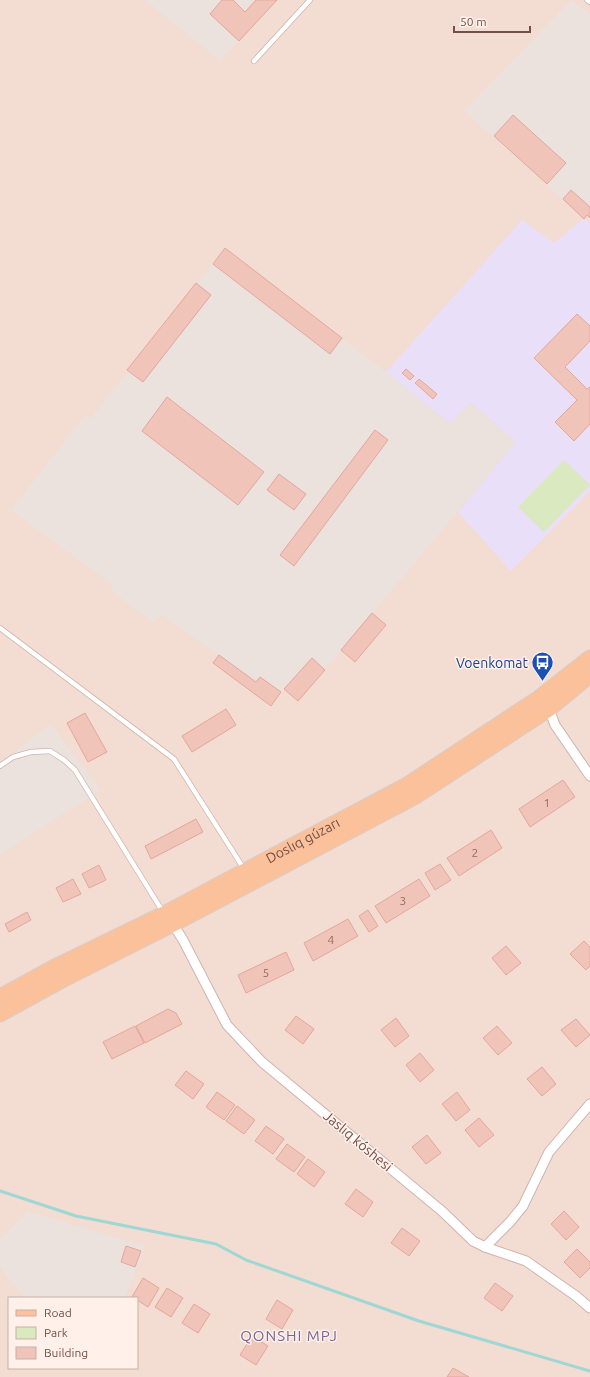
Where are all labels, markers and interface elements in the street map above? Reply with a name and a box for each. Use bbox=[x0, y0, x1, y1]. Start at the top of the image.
scale bar bbox=[454, 8, 530, 34]
text: 50 m bbox=[460, 15, 487, 28]
bus stop icon: Voenkomat bbox=[530, 650, 556, 683]
place label: Voenkomat bbox=[456, 655, 528, 671]
house number: 1 bbox=[544, 796, 550, 809]
street label: Doslıq gúzarı bbox=[263, 814, 342, 866]
house number: 2 bbox=[472, 846, 478, 859]
house number: 3 bbox=[400, 894, 406, 907]
house number: 4 bbox=[328, 933, 335, 946]
house number: 5 bbox=[263, 966, 269, 979]
street label: Jaslıq kóshesi bbox=[320, 1108, 396, 1174]
legend bbox=[8, 1297, 138, 1369]
text: Road bbox=[44, 1306, 72, 1319]
text: Park bbox=[44, 1326, 68, 1339]
district label: QONSHI MPJ bbox=[240, 1327, 338, 1344]
text: Building bbox=[44, 1346, 88, 1359]

